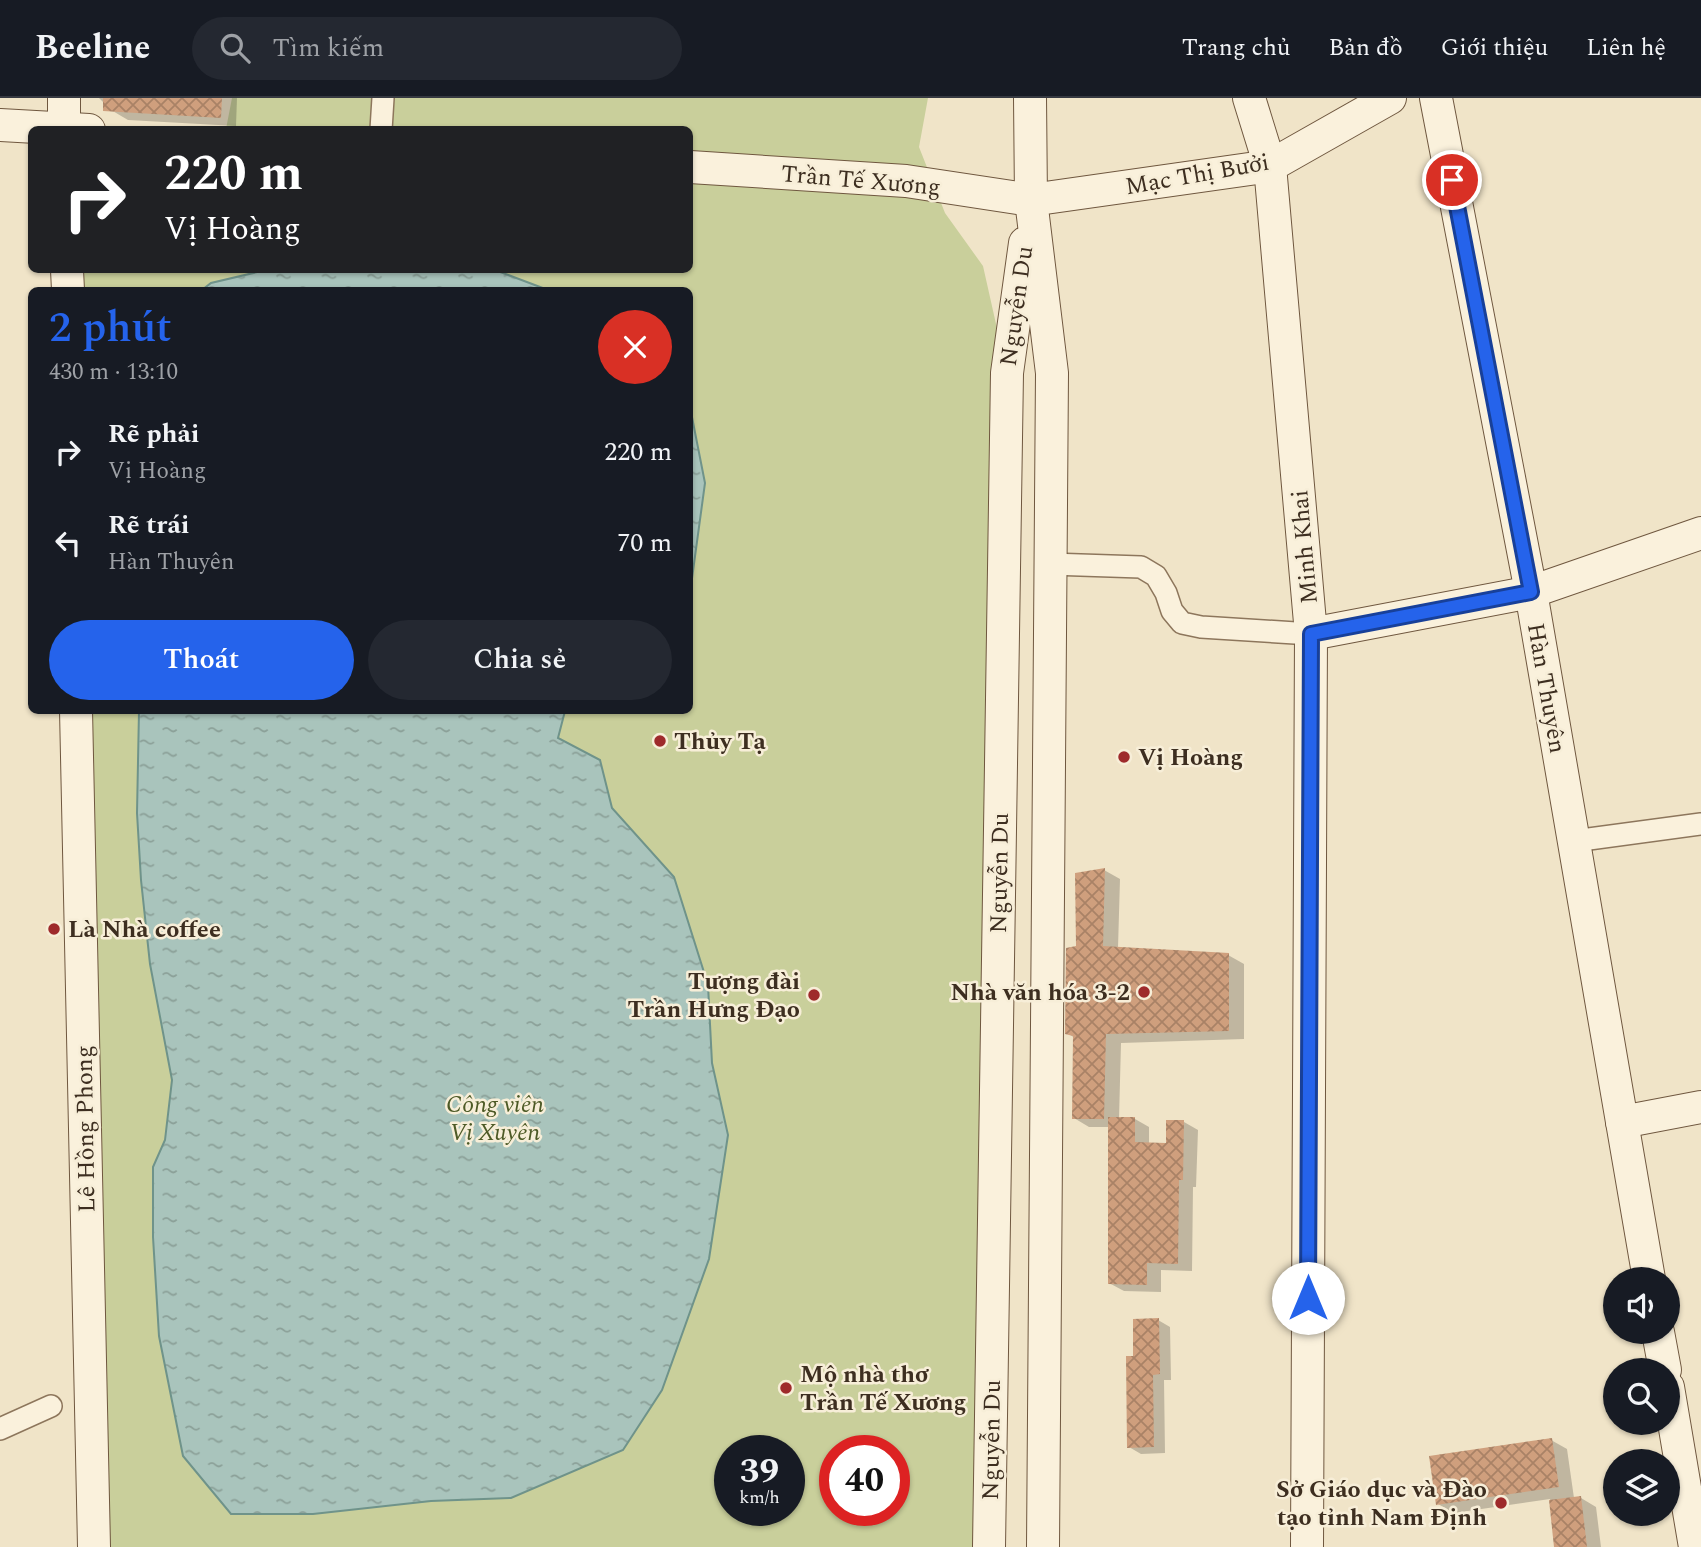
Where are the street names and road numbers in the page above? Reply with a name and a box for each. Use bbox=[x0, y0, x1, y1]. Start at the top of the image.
street label: Mạc Thị Bưởi bbox=[1122, 145, 1272, 205]
street label: Trần Tế Xương bbox=[780, 156, 942, 206]
street label: Nguyễn Du bbox=[991, 244, 1043, 369]
street label: Minh Khai bbox=[1282, 488, 1328, 605]
street label: Hàn Thuyên bbox=[1517, 620, 1575, 756]
street label: Nguyễn Du bbox=[981, 812, 1019, 934]
street label: Lê Hồng Phong bbox=[67, 1045, 105, 1213]
street label: Nguyễn Du bbox=[973, 1379, 1011, 1501]

